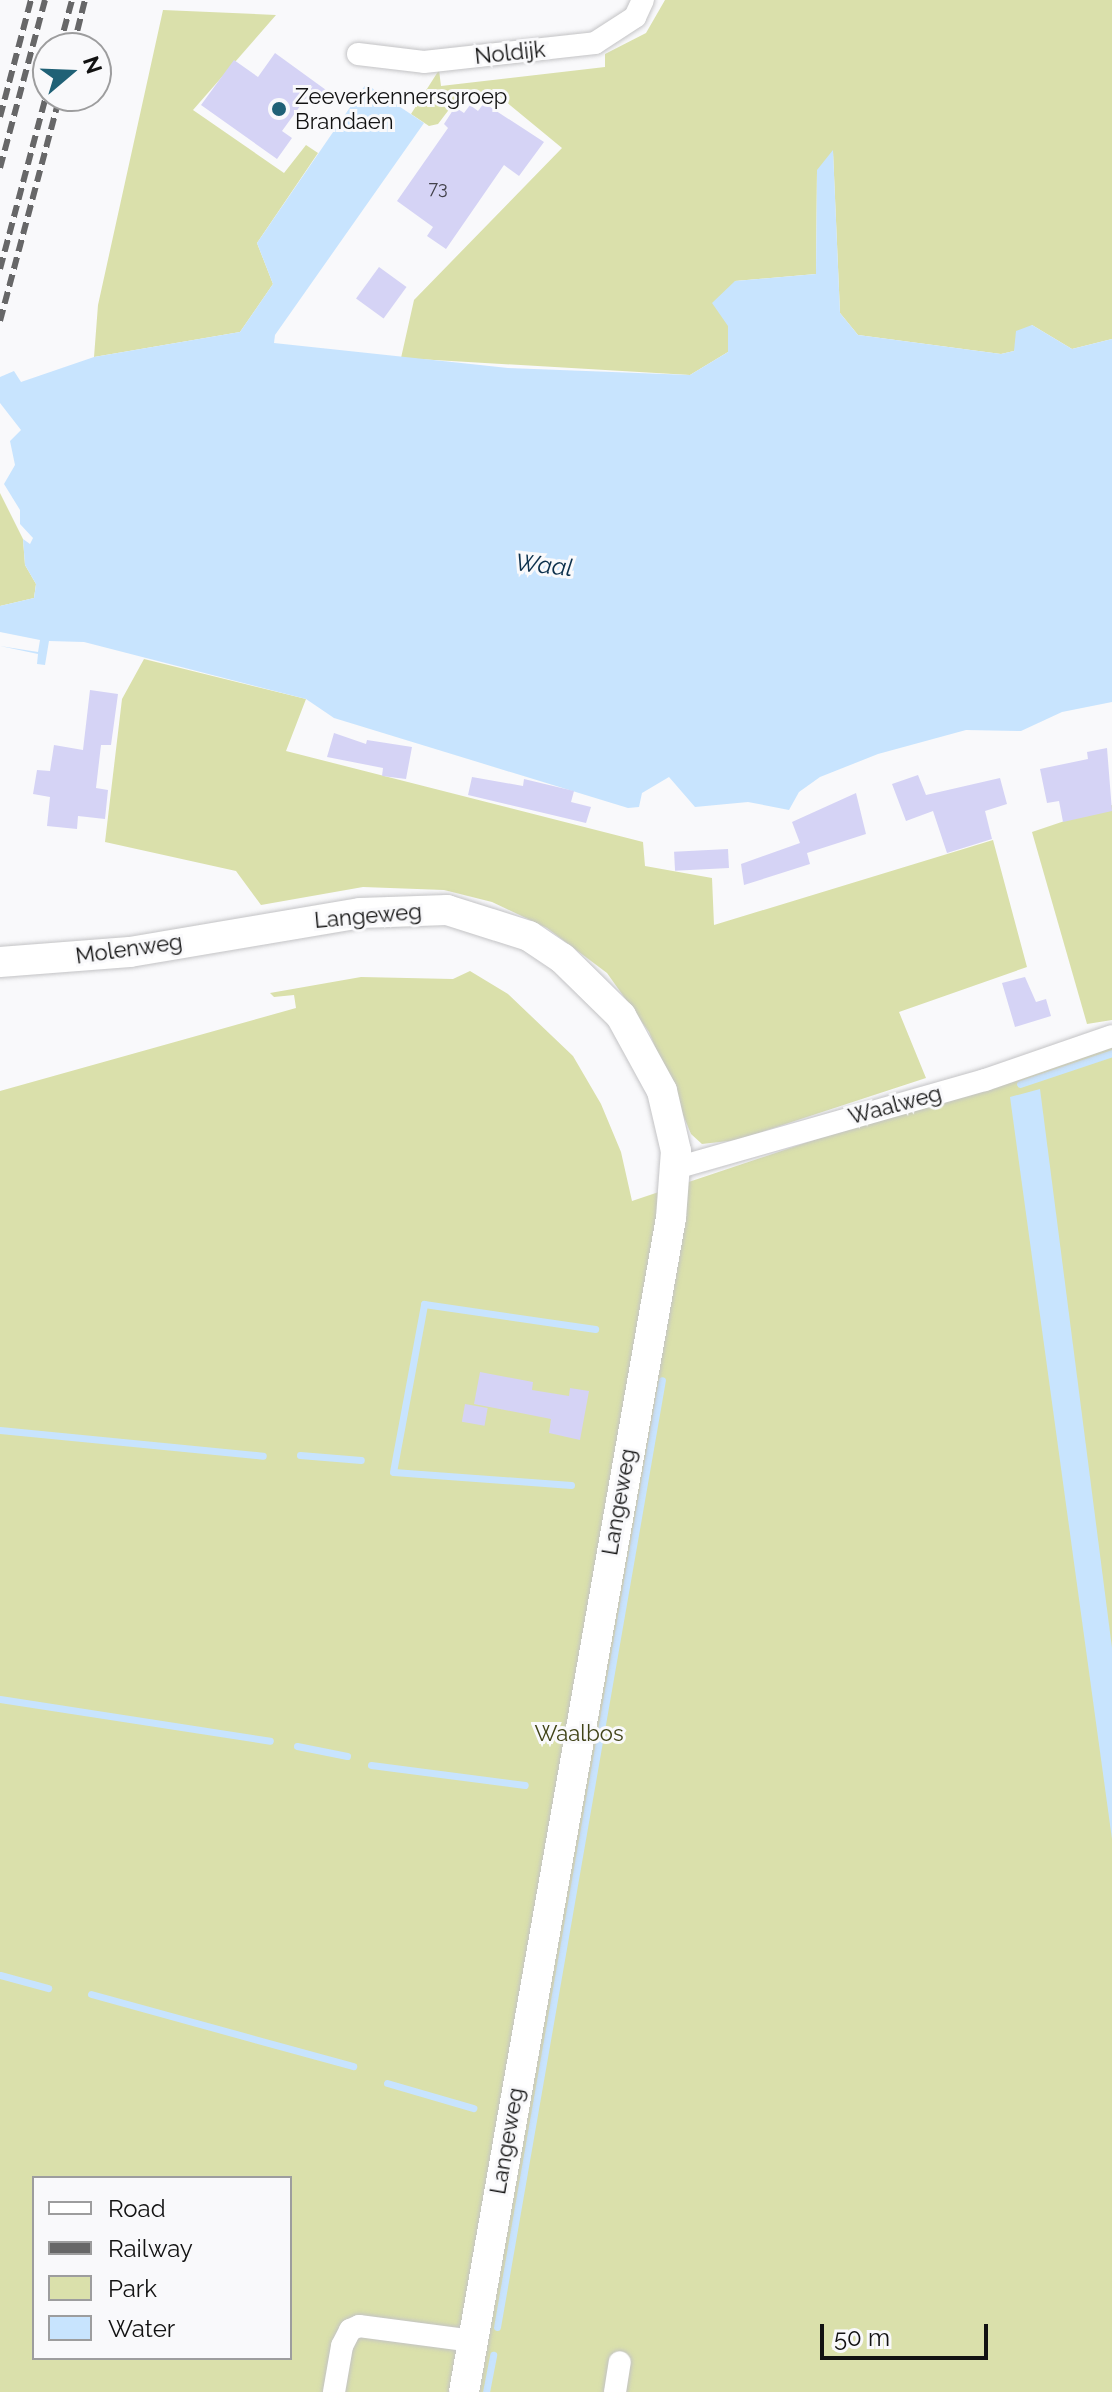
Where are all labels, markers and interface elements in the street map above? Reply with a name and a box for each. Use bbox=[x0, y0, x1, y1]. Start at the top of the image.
north arrow bbox=[32, 32, 112, 112]
street label: Noldijk bbox=[473, 36, 547, 70]
text: N bbox=[78, 53, 108, 77]
place label: Zeeverkennersgroep Brandaen bbox=[295, 83, 507, 134]
marker: Zeeverkennersgroep Brandaen bbox=[270, 100, 288, 118]
house number: 73 bbox=[428, 177, 448, 199]
water label: Waal bbox=[514, 548, 574, 582]
street label: Langeweg bbox=[313, 898, 423, 934]
street label: Molenweg bbox=[74, 928, 184, 970]
street label: Waalweg bbox=[845, 1080, 945, 1130]
street label: Langeweg bbox=[597, 1447, 641, 1557]
park label: Waalbos bbox=[534, 1721, 624, 1747]
street label: Langeweg bbox=[485, 2086, 529, 2196]
legend bbox=[32, 2176, 292, 2360]
text: Road bbox=[108, 2194, 166, 2223]
text: Railway bbox=[108, 2234, 193, 2263]
text: Park bbox=[108, 2274, 157, 2303]
scale bar bbox=[824, 2308, 992, 2358]
text: Water bbox=[108, 2314, 175, 2343]
text: 50 m bbox=[834, 2323, 890, 2352]

